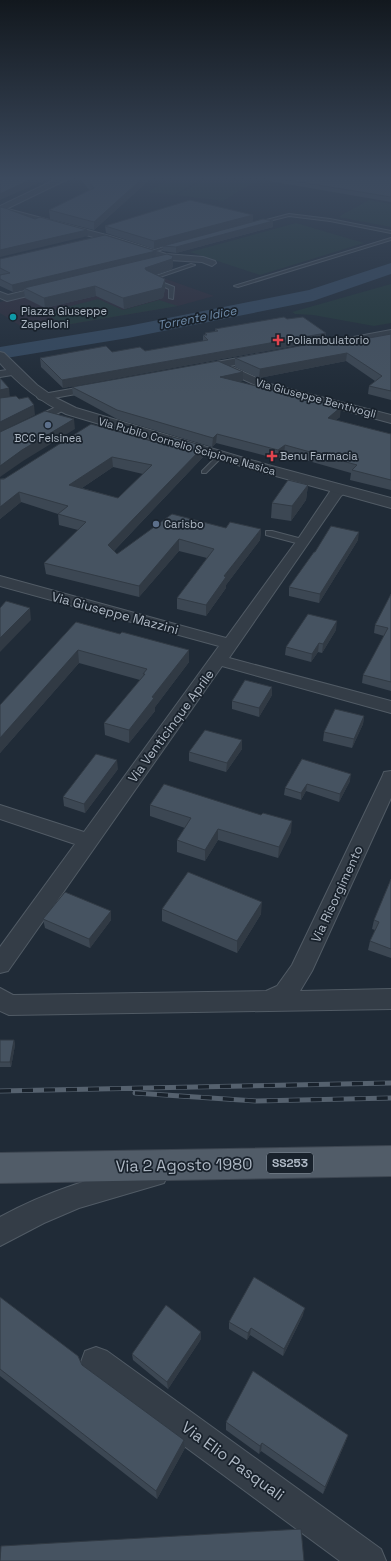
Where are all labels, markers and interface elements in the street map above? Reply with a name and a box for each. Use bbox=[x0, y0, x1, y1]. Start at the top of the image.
water label: Torrente Idice bbox=[156, 302, 239, 333]
place label: Piazza Giuseppe Zapelloni bbox=[21, 304, 107, 331]
marker: Piazza Giuseppe Zapelloni bbox=[8, 312, 18, 322]
place label: Poliambulatorio bbox=[287, 333, 369, 347]
marker: Poliambulatorio bbox=[272, 334, 284, 346]
street label: Via Giuseppe Bentivogli bbox=[254, 375, 378, 421]
street label: Via Publio Cornelio Scipione Nasica bbox=[97, 414, 278, 478]
marker: BCC Felsinea bbox=[43, 420, 53, 430]
place label: BCC Felsinea bbox=[14, 431, 82, 445]
place label: Benu Farmacia bbox=[280, 449, 358, 463]
marker: Benu Farmacia bbox=[267, 451, 277, 461]
place label: Carisbo bbox=[164, 517, 204, 531]
marker: Carisbo bbox=[151, 519, 161, 529]
street label: Via Giuseppe Mazzini bbox=[50, 588, 180, 638]
street label: Via Venticinque Aprile bbox=[124, 666, 218, 786]
street label: Via Risorgimento bbox=[307, 843, 367, 945]
street label: Via 2 Agosto 1980 bbox=[115, 1153, 253, 1177]
road number: SS253 bbox=[267, 1153, 313, 1173]
street label: Via Elio Pasquali bbox=[177, 1417, 289, 1505]

